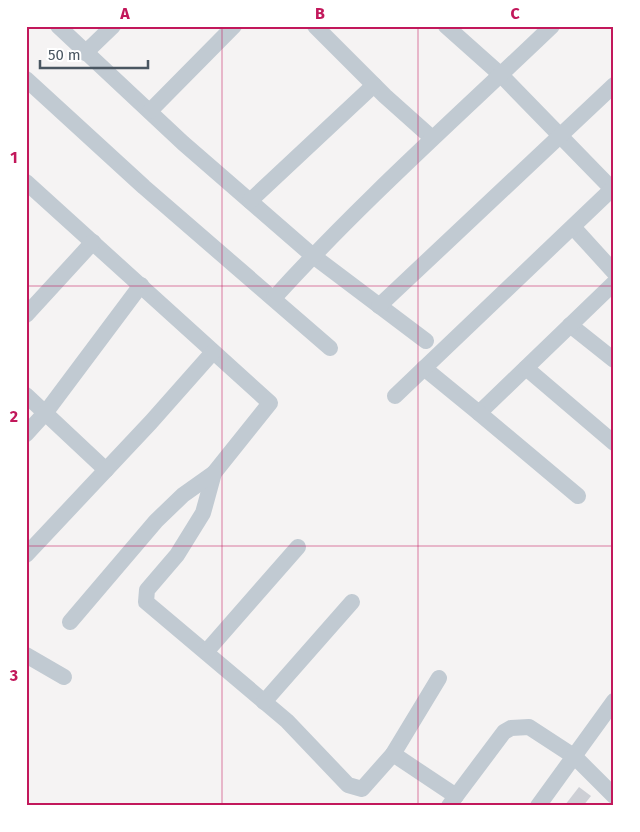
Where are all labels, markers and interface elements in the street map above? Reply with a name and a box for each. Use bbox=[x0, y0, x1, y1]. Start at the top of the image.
text: A bbox=[119, 4, 130, 23]
text: B bbox=[315, 4, 325, 23]
text: C bbox=[510, 4, 520, 23]
scale bar bbox=[40, 38, 148, 70]
text: 50 m bbox=[48, 46, 81, 64]
text: 1 bbox=[10, 148, 18, 167]
text: 2 bbox=[10, 407, 18, 426]
text: 3 bbox=[9, 666, 18, 685]

